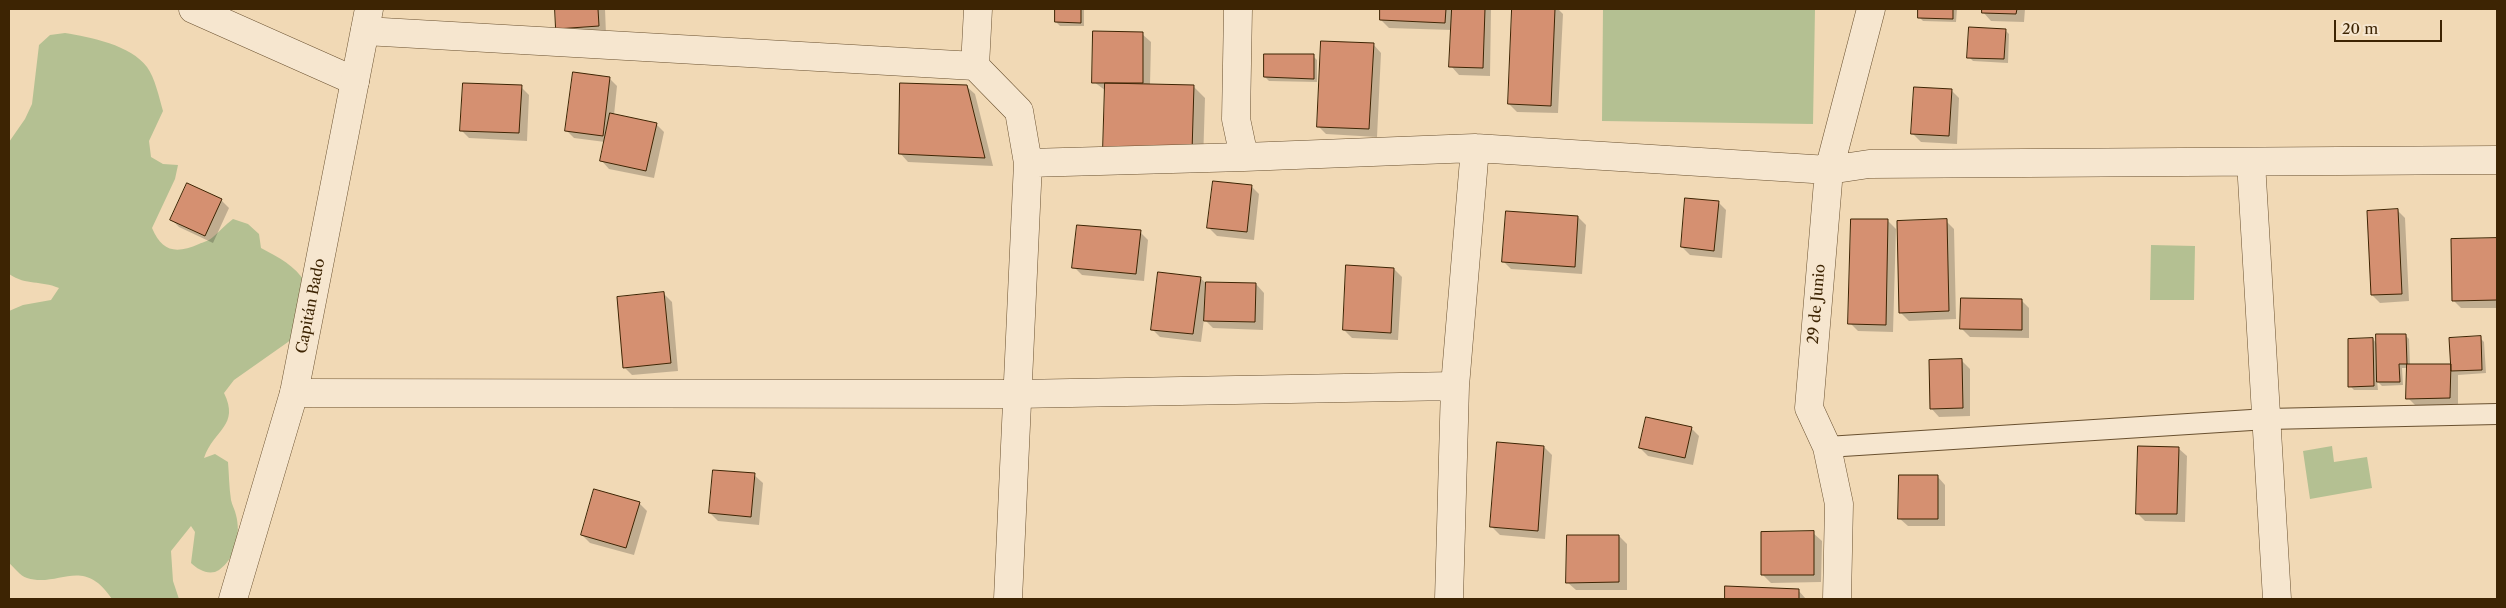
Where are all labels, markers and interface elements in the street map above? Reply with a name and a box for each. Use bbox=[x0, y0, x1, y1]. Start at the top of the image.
scale bar bbox=[2336, 10, 2444, 42]
text: 20 m bbox=[2342, 19, 2378, 38]
street label: Capitán Bado bbox=[293, 257, 329, 355]
street label: 29 de Junio bbox=[1805, 263, 1829, 345]

